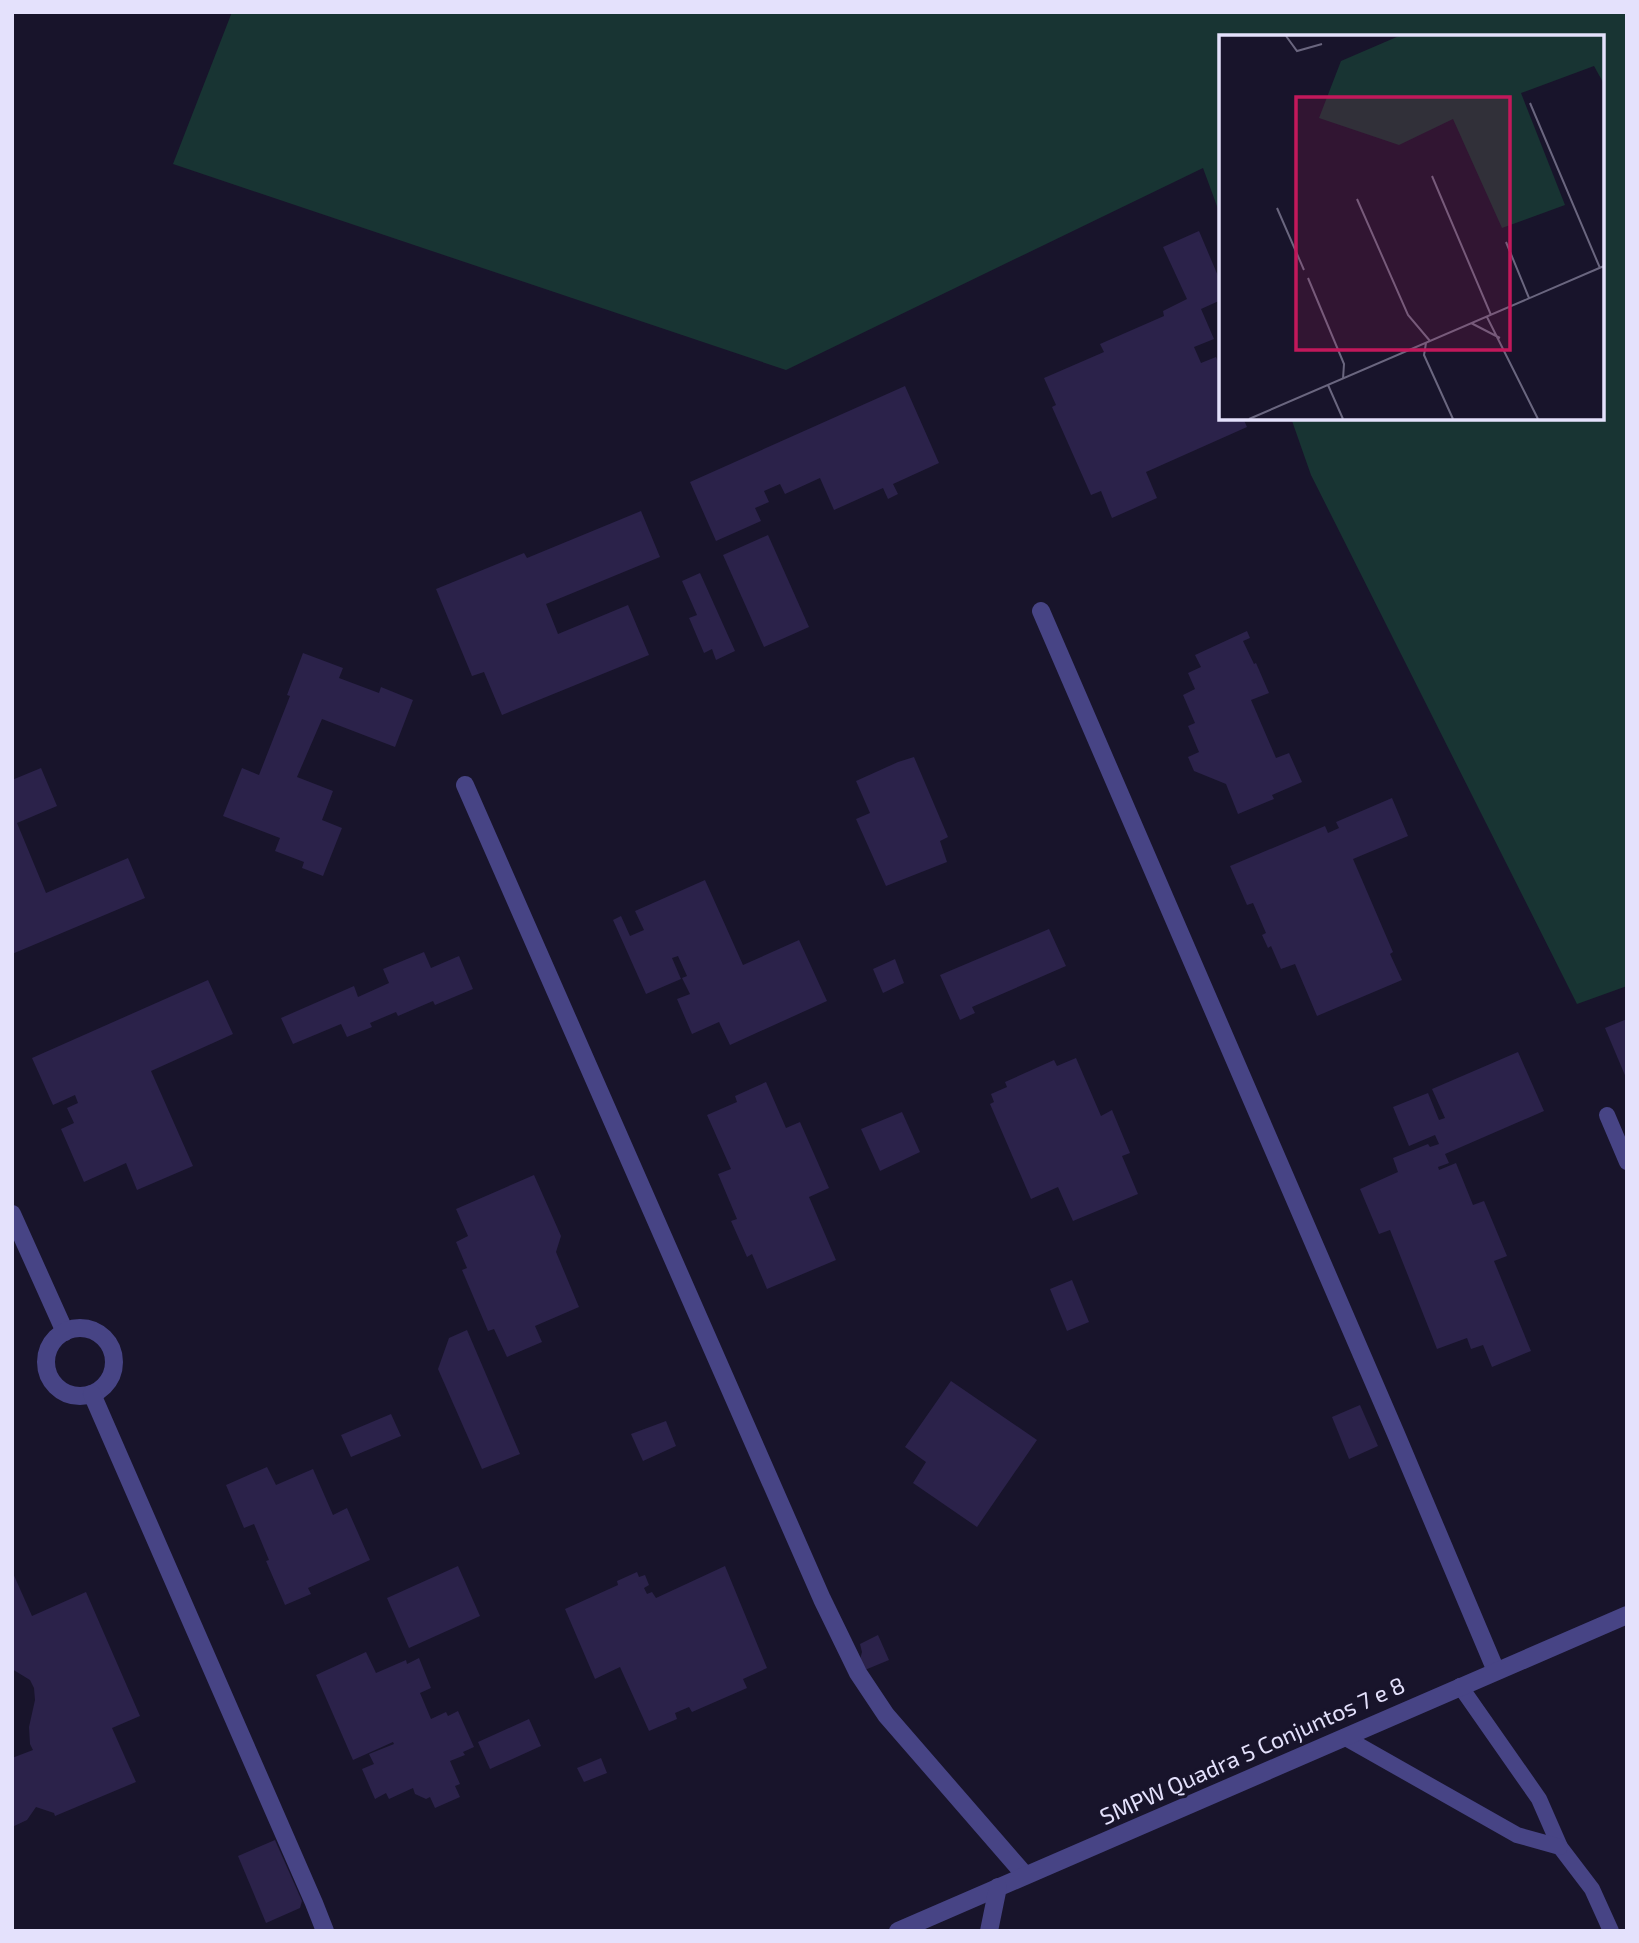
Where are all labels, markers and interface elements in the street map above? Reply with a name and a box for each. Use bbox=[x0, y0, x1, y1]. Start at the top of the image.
inset map bbox=[1219, 35, 1604, 420]
street label: SMPW Quadra 5 Conjuntos 7 e 8 bbox=[1095, 1670, 1409, 1830]

